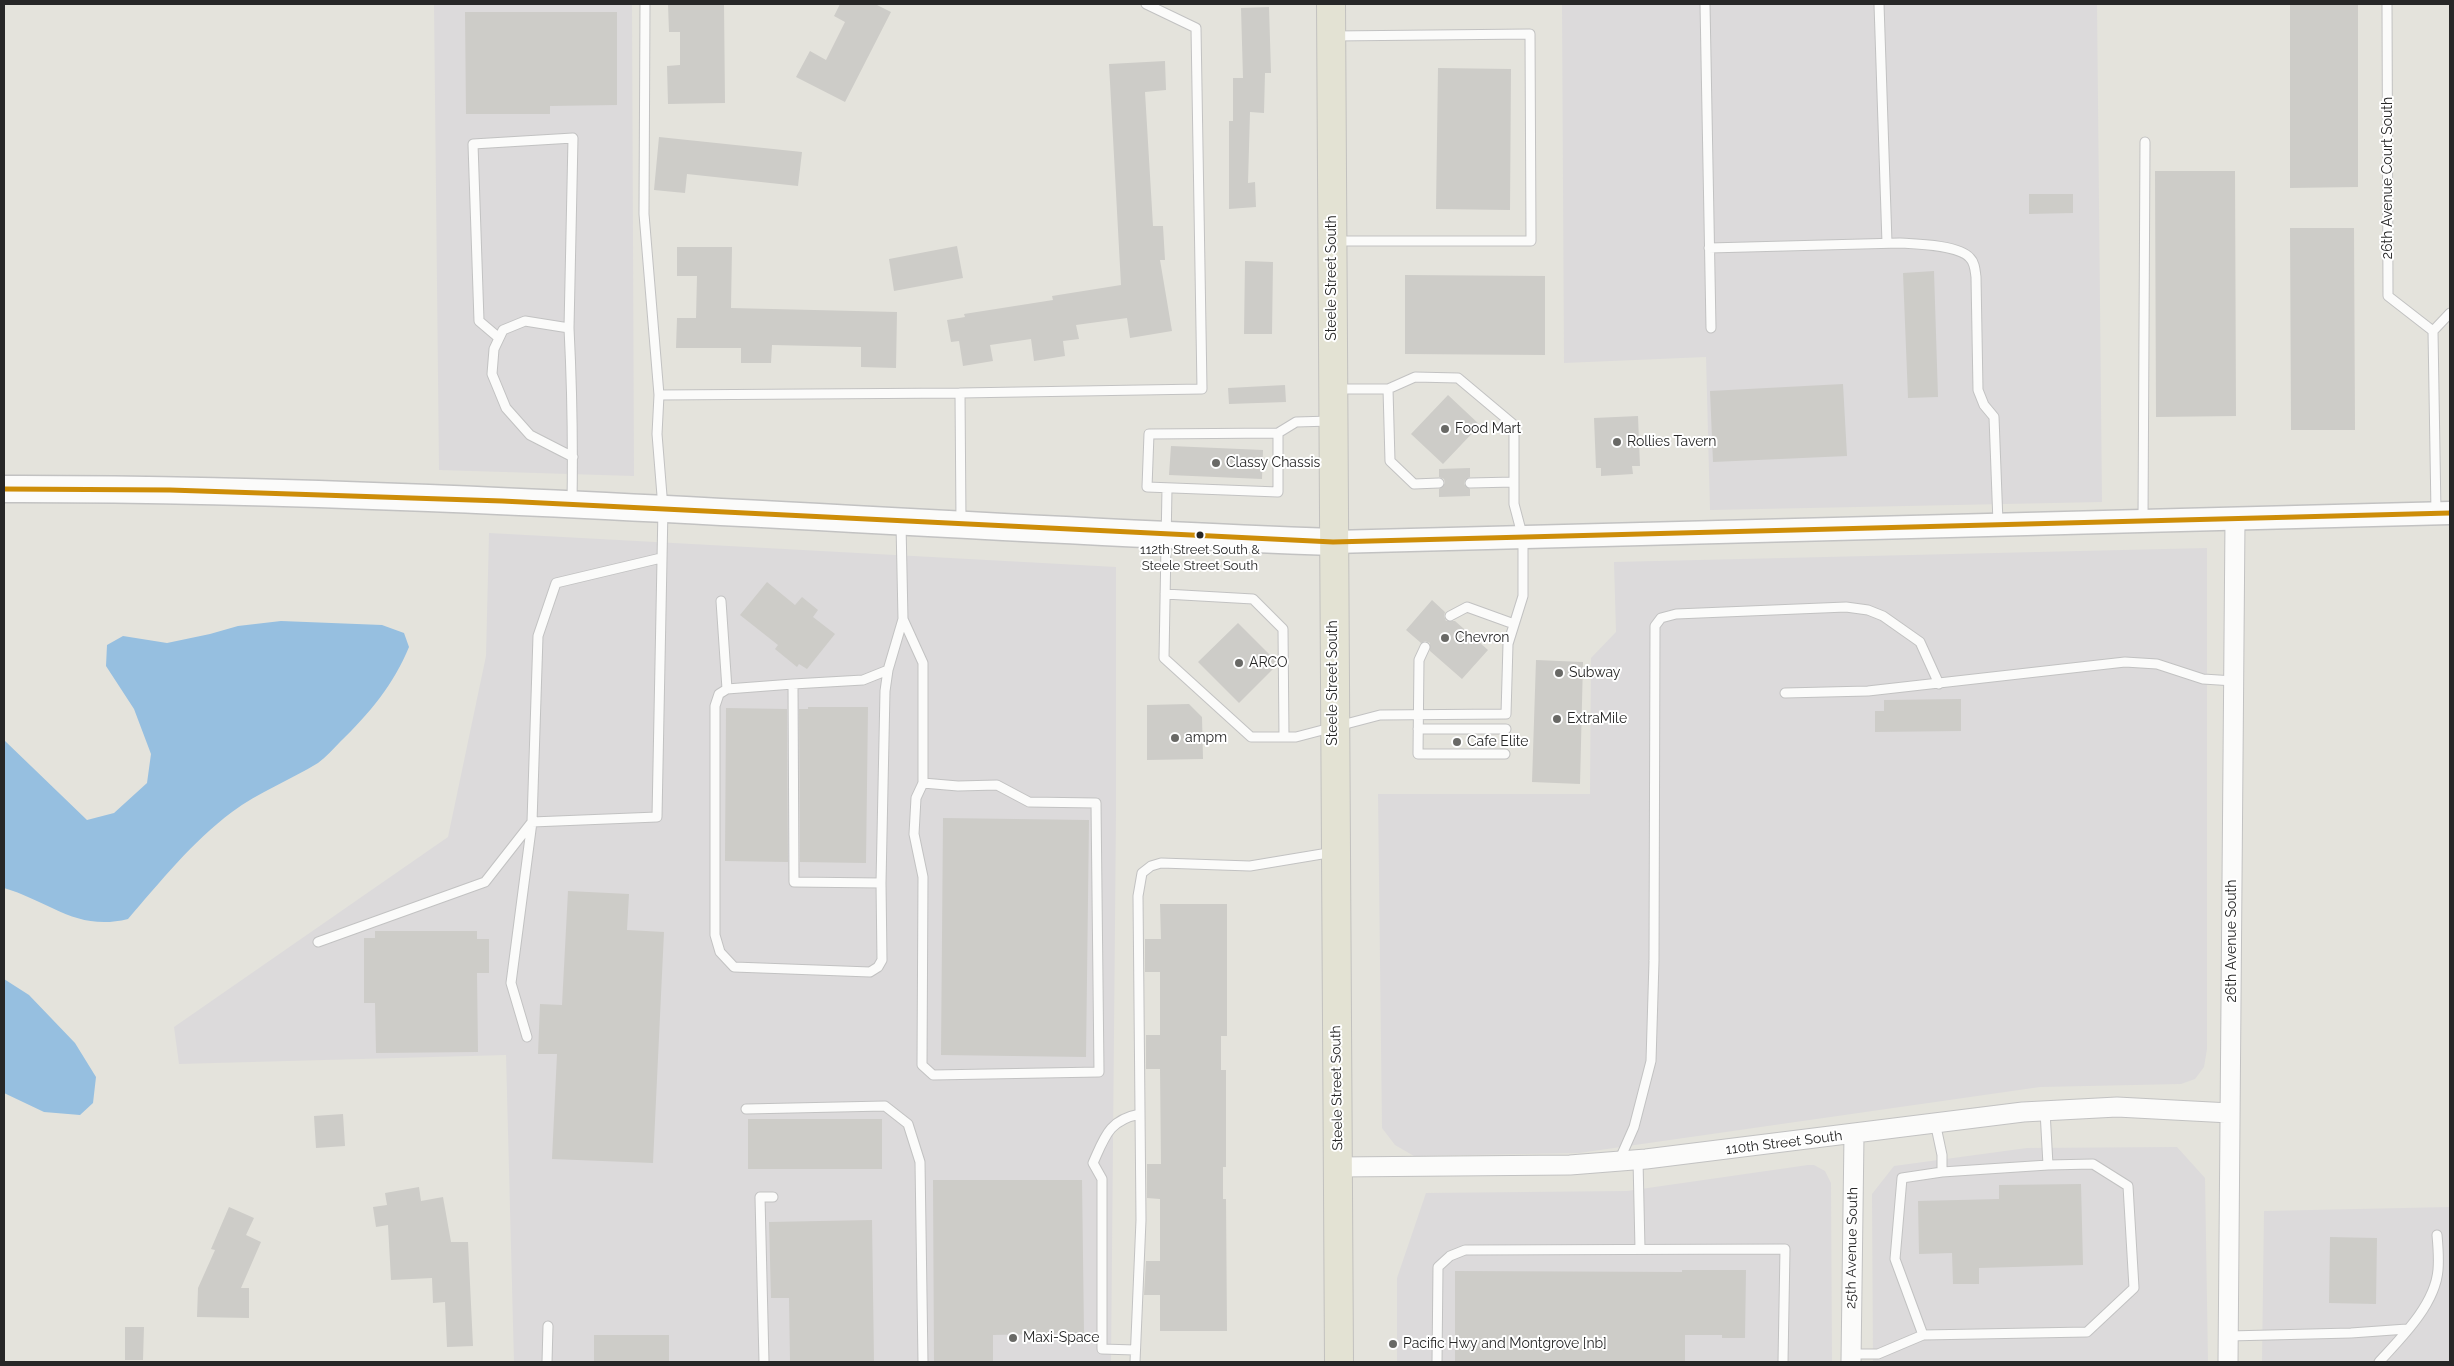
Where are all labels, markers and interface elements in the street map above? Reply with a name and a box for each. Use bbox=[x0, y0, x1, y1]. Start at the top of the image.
street label: 26th Avenue Court South bbox=[2380, 97, 2396, 259]
street label: Steele Street South bbox=[1324, 215, 1340, 341]
place label: Food Mart bbox=[1455, 421, 1521, 437]
marker: Food Mart bbox=[1439, 423, 1451, 435]
place label: Rollies Tavern bbox=[1627, 434, 1716, 450]
marker: Rollies Tavern bbox=[1611, 436, 1623, 448]
place label: Classy Chassis bbox=[1226, 455, 1320, 471]
marker: Classy Chassis bbox=[1210, 457, 1222, 469]
marker: 112th Street South & Steele Street South bbox=[1195, 530, 1205, 540]
place label: 112th Street South & Steele Street South bbox=[1140, 542, 1260, 573]
street label: Steele Street South bbox=[1325, 620, 1341, 746]
place label: Chevron bbox=[1455, 630, 1509, 646]
marker: Chevron bbox=[1439, 632, 1451, 644]
place label: ARCO bbox=[1249, 655, 1288, 671]
marker: ARCO bbox=[1233, 657, 1245, 669]
place label: Subway bbox=[1569, 665, 1620, 681]
marker: Subway bbox=[1553, 667, 1565, 679]
place label: ExtraMile bbox=[1567, 711, 1627, 727]
marker: ExtraMile bbox=[1551, 713, 1563, 725]
place label: ampm bbox=[1185, 730, 1227, 746]
marker: ampm bbox=[1169, 732, 1181, 744]
place label: Cafe Elite bbox=[1467, 734, 1529, 750]
marker: Cafe Elite bbox=[1451, 736, 1463, 748]
street label: 26th Avenue South bbox=[2224, 880, 2240, 1002]
street label: Steele Street South bbox=[1328, 1025, 1346, 1151]
street label: 110th Street South bbox=[1725, 1128, 1843, 1158]
street label: 25th Avenue South bbox=[1843, 1187, 1861, 1309]
place label: Maxi-Space bbox=[1023, 1330, 1099, 1346]
marker: Maxi-Space bbox=[1007, 1332, 1019, 1344]
place label: Pacific Hwy and Montgrove [nb] bbox=[1403, 1336, 1607, 1352]
marker: Pacific Hwy and Montgrove [nb] bbox=[1387, 1338, 1399, 1350]

